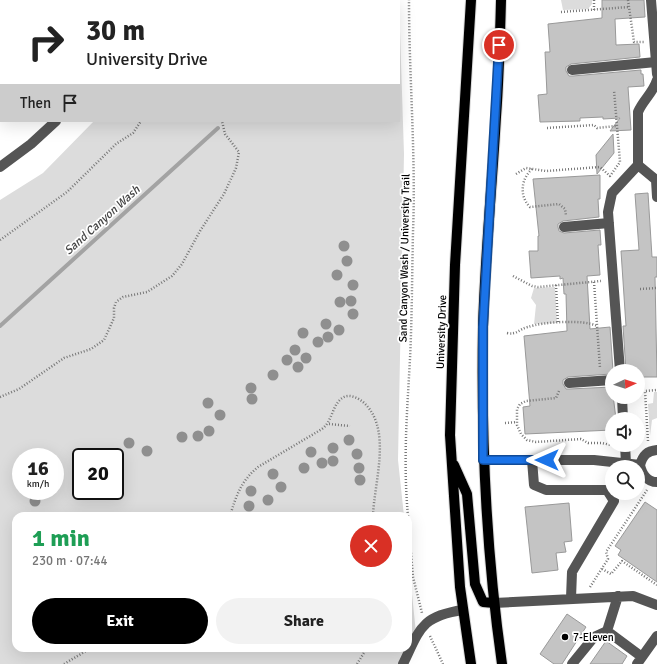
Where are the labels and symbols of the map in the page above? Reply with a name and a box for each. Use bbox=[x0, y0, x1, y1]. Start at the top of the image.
pin bbox=[482, 28, 516, 62]
street label: Sand Canyon Wash / University Trail bbox=[397, 174, 412, 342]
water label: Sand Canyon Wash bbox=[61, 182, 144, 258]
street label: University Drive bbox=[434, 295, 449, 369]
north arrow bbox=[605, 364, 645, 404]
position arrow bbox=[526, 439, 568, 481]
speed limit sign: 20 bbox=[72, 448, 124, 500]
place label: 7-Eleven bbox=[573, 631, 614, 644]
marker: 7-Eleven bbox=[560, 632, 570, 642]

